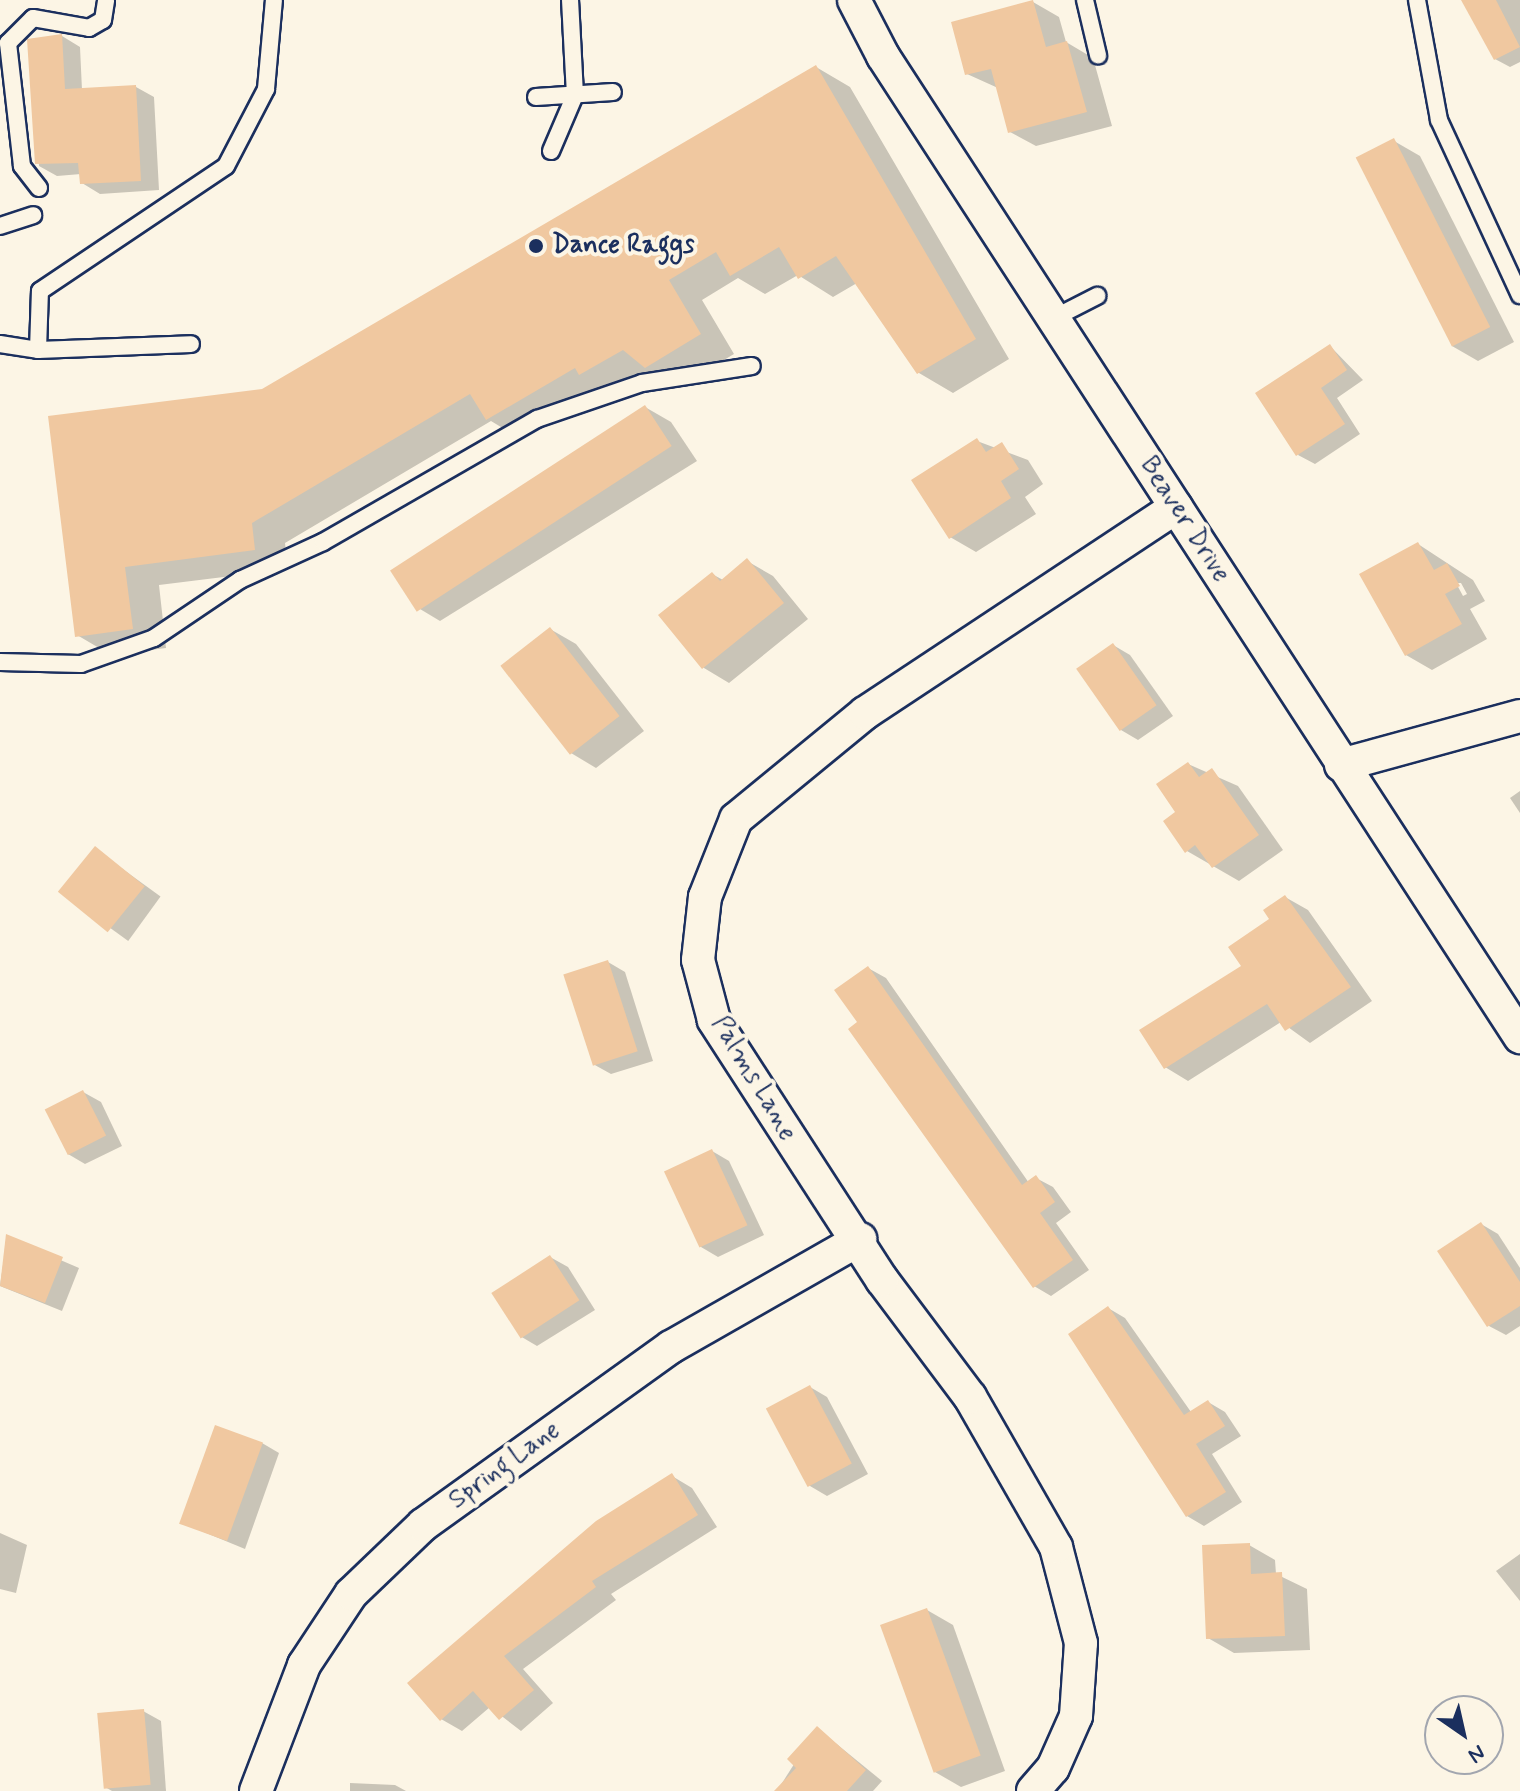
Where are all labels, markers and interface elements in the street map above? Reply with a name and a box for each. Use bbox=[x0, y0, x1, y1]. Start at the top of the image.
place label: Dance Raggs bbox=[552, 230, 692, 262]
marker: Dance Raggs bbox=[527, 237, 545, 255]
street label: Beaver Drive bbox=[1132, 451, 1236, 589]
street label: Palms Lane bbox=[704, 1012, 802, 1146]
street label: Spring Lane bbox=[442, 1415, 568, 1517]
north arrow bbox=[1424, 1695, 1504, 1775]
text: N bbox=[1462, 1738, 1490, 1769]

